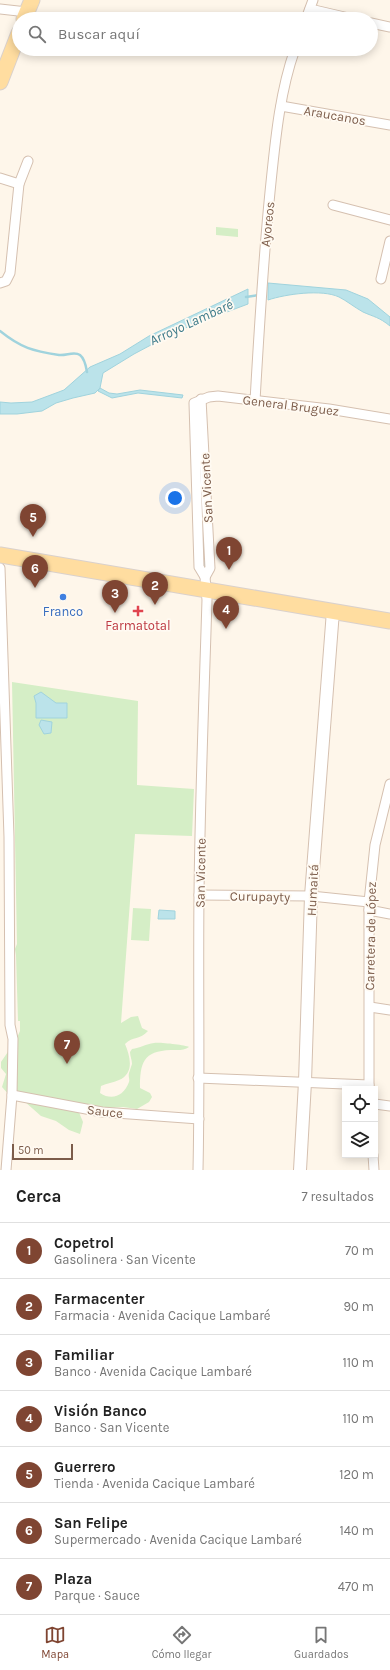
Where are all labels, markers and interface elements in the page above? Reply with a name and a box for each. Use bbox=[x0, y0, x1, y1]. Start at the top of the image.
search box bbox=[12, 12, 378, 56]
icon: search bbox=[26, 23, 48, 45]
text: Buscar aquí bbox=[58, 25, 140, 43]
street label: Araucanos bbox=[303, 103, 367, 128]
street label: Ayoreos bbox=[258, 200, 277, 248]
water label: Arroyo Lambaré bbox=[147, 295, 236, 349]
street label: General Bruguez bbox=[242, 392, 340, 419]
street label: San Vicente bbox=[197, 452, 216, 523]
your location bbox=[165, 488, 185, 508]
pin: 5 bbox=[20, 504, 46, 537]
pin: 1 bbox=[216, 537, 242, 570]
pin: 6 bbox=[22, 555, 48, 588]
pin: 2 bbox=[142, 572, 168, 605]
pin: 3 bbox=[102, 580, 128, 613]
marker: Franco bbox=[58, 592, 68, 602]
pin: 4 bbox=[213, 596, 239, 629]
place label: Franco bbox=[43, 604, 83, 619]
marker: Farmatotal bbox=[133, 606, 143, 616]
place label: Farmatotal bbox=[105, 618, 171, 633]
street label: San Vicente bbox=[192, 838, 209, 908]
street label: Humaitá bbox=[304, 864, 321, 916]
street label: Carretera de López bbox=[362, 881, 379, 991]
street label: Curupayty bbox=[230, 888, 290, 905]
pin: 7 bbox=[54, 1031, 80, 1064]
map controls bbox=[342, 1086, 378, 1158]
button: locate bbox=[342, 1086, 378, 1122]
street label: Sauce bbox=[86, 1102, 124, 1121]
button: layers bbox=[342, 1122, 378, 1158]
scale bar bbox=[12, 1142, 73, 1161]
text: 50 m bbox=[18, 1144, 44, 1157]
text: Cerca bbox=[16, 1186, 61, 1206]
text: 7 resultados bbox=[301, 1189, 374, 1204]
text: Copetrol bbox=[54, 1234, 114, 1252]
text: 1 bbox=[27, 1243, 31, 1258]
text: 70 m bbox=[345, 1243, 374, 1258]
text: Gasolinera · San Vicente bbox=[54, 1252, 196, 1267]
text: Farmacenter bbox=[54, 1290, 145, 1308]
text: 2 bbox=[25, 1299, 33, 1314]
text: 90 m bbox=[343, 1299, 374, 1314]
text: Farmacia · Avenida Cacique Lambaré bbox=[54, 1308, 271, 1323]
text: Familiar bbox=[54, 1346, 114, 1364]
text: 3 bbox=[25, 1355, 33, 1370]
text: 110 m bbox=[342, 1355, 374, 1370]
text: Banco · Avenida Cacique Lambaré bbox=[54, 1364, 252, 1379]
text: Visión Banco bbox=[54, 1402, 147, 1420]
text: 4 bbox=[25, 1411, 33, 1426]
text: 110 m bbox=[342, 1411, 374, 1426]
text: Banco · San Vicente bbox=[54, 1420, 169, 1435]
text: Guerrero bbox=[54, 1458, 116, 1476]
text: 5 bbox=[25, 1467, 33, 1482]
text: 120 m bbox=[339, 1467, 374, 1482]
text: Tienda · Avenida Cacique Lambaré bbox=[54, 1476, 255, 1491]
text: San Felipe bbox=[54, 1514, 128, 1532]
text: 6 bbox=[25, 1523, 33, 1538]
text: 140 m bbox=[339, 1523, 374, 1538]
text: Supermercado · Avenida Cacique Lambaré bbox=[54, 1532, 302, 1547]
text: Plaza bbox=[54, 1570, 92, 1588]
text: 7 bbox=[26, 1579, 32, 1594]
text: 470 m bbox=[338, 1579, 374, 1594]
text: Parque · Sauce bbox=[54, 1588, 140, 1603]
tab: Mapa bbox=[41, 1624, 69, 1661]
tab: Cómo llegar bbox=[152, 1624, 211, 1661]
tab: Guardados bbox=[294, 1624, 349, 1661]

